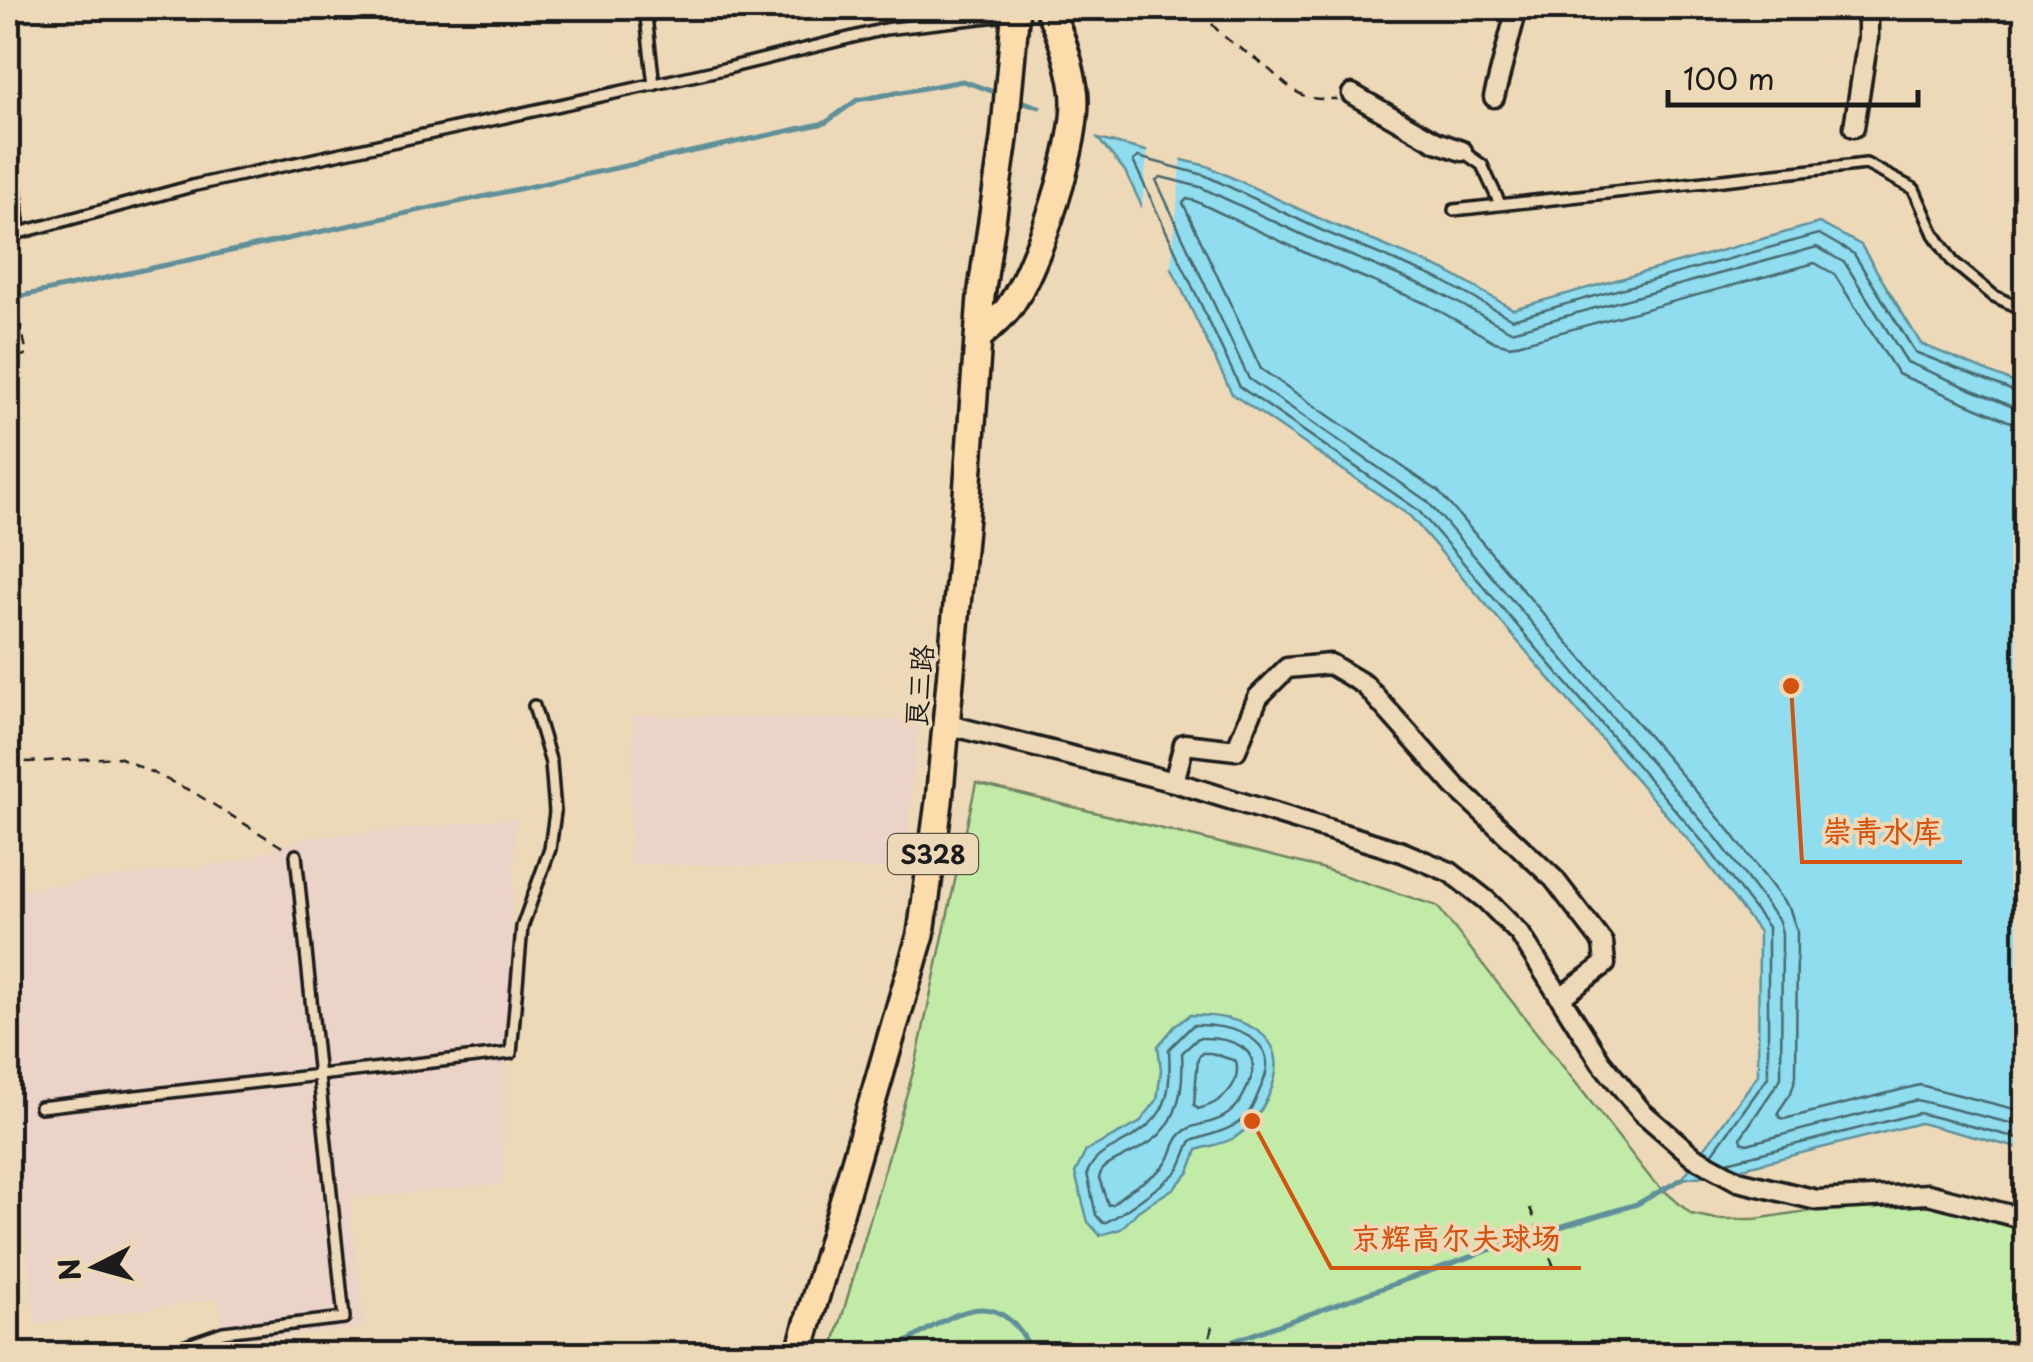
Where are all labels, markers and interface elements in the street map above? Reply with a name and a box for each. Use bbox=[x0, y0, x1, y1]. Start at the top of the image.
scale bar bbox=[1668, 45, 1918, 107]
text: 100 m bbox=[1683, 55, 1775, 100]
street label: 良三路 bbox=[893, 642, 943, 730]
callout: 崇青水库 bbox=[1802, 802, 1962, 862]
text: 崇青水库 bbox=[1822, 807, 1942, 852]
road number: S328 bbox=[888, 834, 978, 874]
callout: 京辉高尔夫球场 bbox=[1331, 1208, 1581, 1268]
text: 京辉高尔夫球场 bbox=[1351, 1214, 1561, 1259]
north arrow bbox=[45, 1217, 145, 1317]
text: N bbox=[46, 1256, 91, 1283]

